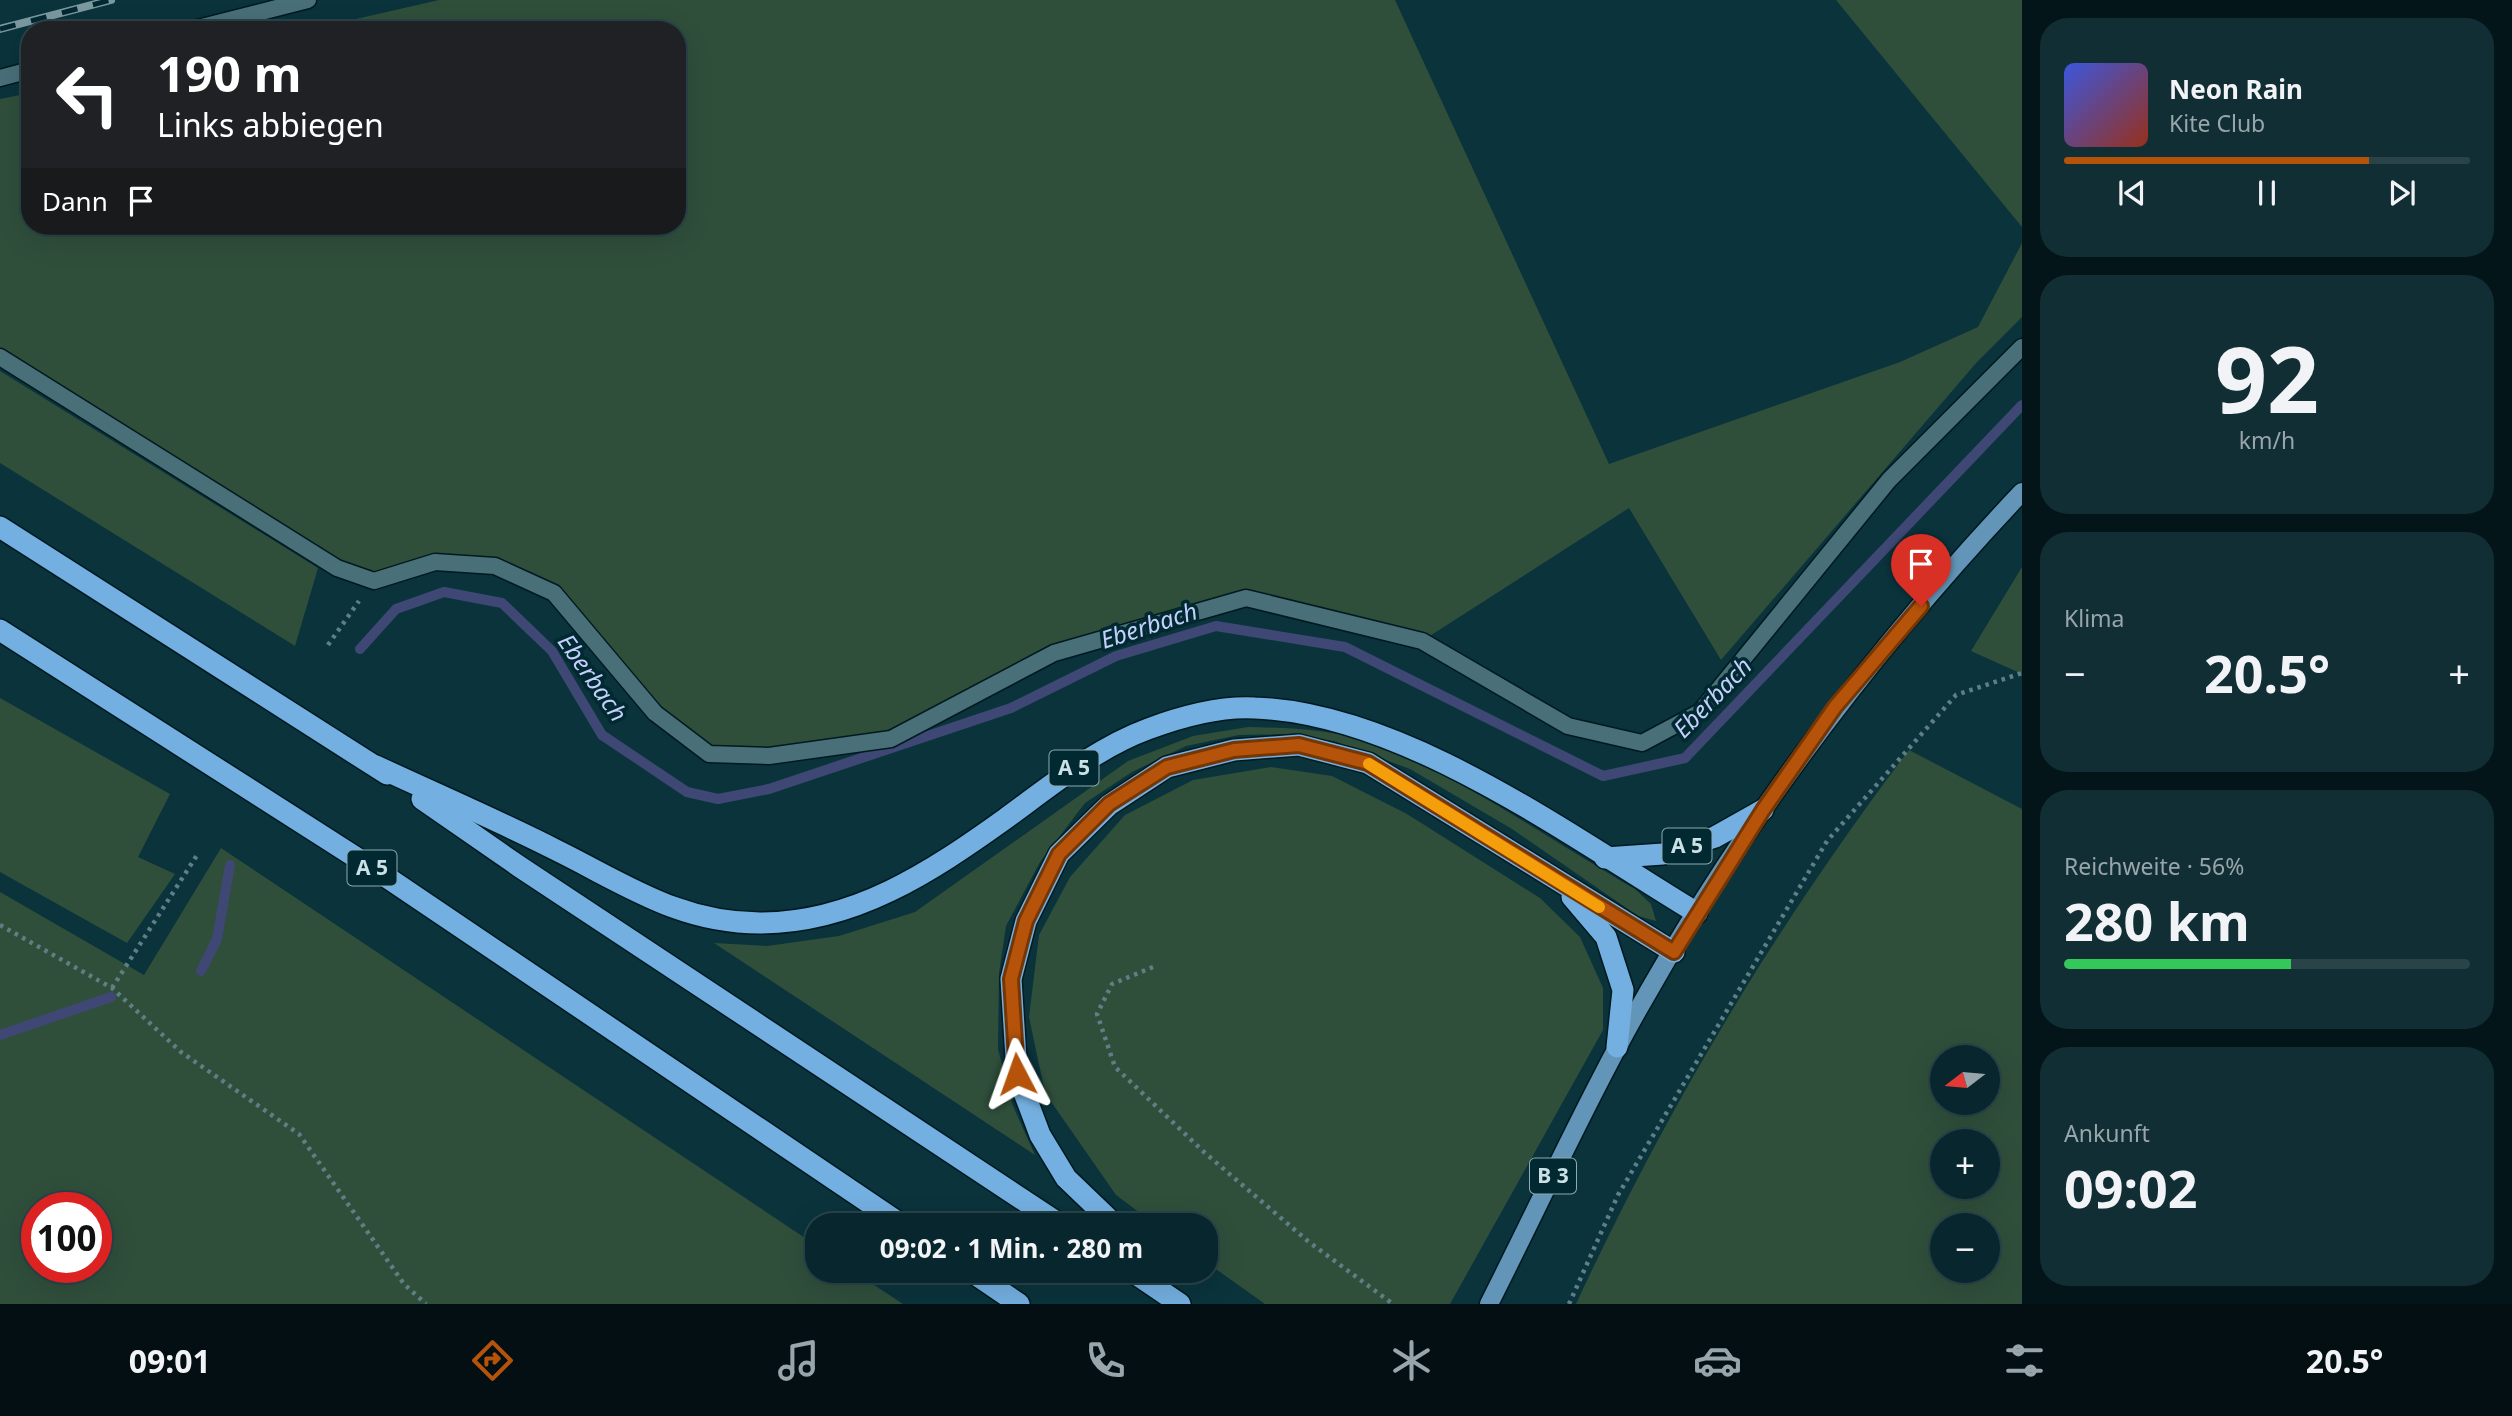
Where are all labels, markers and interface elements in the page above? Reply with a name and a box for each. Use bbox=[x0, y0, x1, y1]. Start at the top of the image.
text: 190 m bbox=[157, 40, 302, 106]
icon: left bbox=[42, 49, 133, 140]
text: Neon Rain bbox=[2169, 71, 2303, 107]
text: Links abbiegen bbox=[157, 103, 384, 146]
text: Kite Club bbox=[2169, 107, 2265, 139]
icon: previous bbox=[2113, 174, 2151, 212]
icon: pause bbox=[2248, 174, 2286, 212]
icon: next bbox=[2383, 174, 2421, 212]
icon: arrive bbox=[122, 182, 160, 220]
text: Dann bbox=[42, 183, 108, 219]
text: 92 bbox=[2215, 316, 2319, 440]
text: km/h bbox=[2239, 424, 2295, 456]
pin bbox=[1891, 534, 1951, 606]
icon: arrive bbox=[1902, 545, 1940, 583]
water label: Eberbach bbox=[1096, 593, 1201, 656]
text: Klima bbox=[2064, 602, 2125, 634]
water label: Eberbach bbox=[551, 627, 635, 728]
text: 20.5° bbox=[2204, 637, 2330, 708]
text: − bbox=[2064, 647, 2086, 699]
text: + bbox=[2448, 647, 2470, 699]
water label: Eberbach bbox=[1665, 650, 1759, 744]
road number: A 5 bbox=[1050, 750, 1098, 786]
road number: A 5 bbox=[1662, 828, 1712, 864]
road number: A 5 bbox=[348, 850, 396, 886]
text: Reichweite · 56% bbox=[2064, 850, 2244, 882]
text: 280 km bbox=[2064, 885, 2250, 956]
position arrow bbox=[980, 1037, 1054, 1111]
north arrow bbox=[1930, 1045, 2000, 1115]
map controls bbox=[1930, 1045, 2000, 1283]
text: Ankunft bbox=[2064, 1117, 2150, 1149]
button: + bbox=[1930, 1129, 2000, 1199]
text: 09:02 bbox=[2064, 1152, 2198, 1223]
road number: B 3 bbox=[1530, 1158, 1576, 1194]
speed limit sign: 100 bbox=[21, 1192, 112, 1283]
button: − bbox=[1930, 1213, 2000, 1283]
text: 09:02 · 1 Min. · 280 m bbox=[880, 1230, 1143, 1266]
icon: directions bbox=[468, 1336, 517, 1385]
icon: music bbox=[774, 1336, 823, 1385]
icon: phone bbox=[1081, 1336, 1130, 1385]
icon: climate bbox=[1387, 1336, 1436, 1385]
icon: car bbox=[1693, 1336, 1742, 1385]
icon: filters bbox=[2000, 1336, 2049, 1385]
text: 09:01 bbox=[129, 1339, 211, 1382]
text: 20.5° bbox=[2306, 1339, 2383, 1382]

